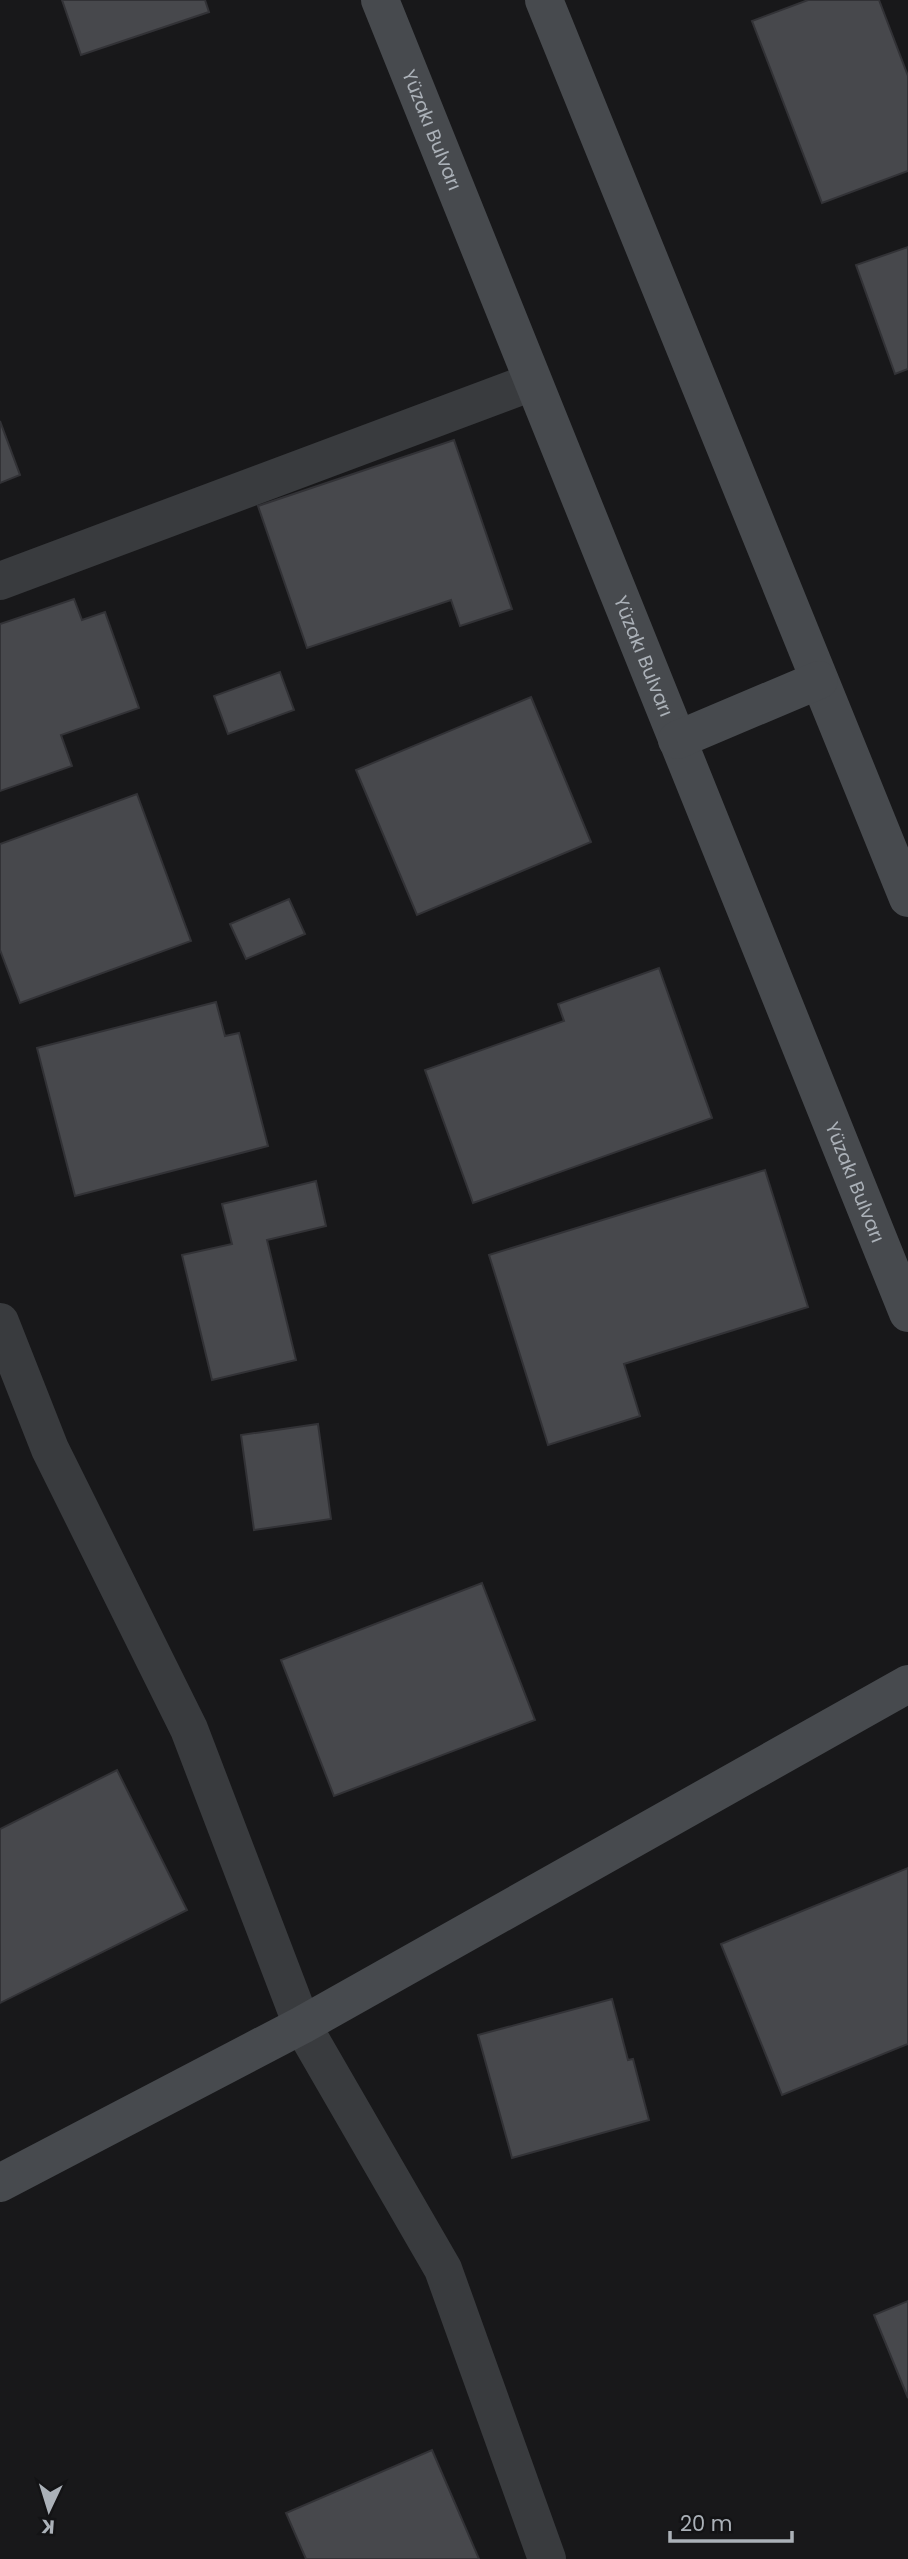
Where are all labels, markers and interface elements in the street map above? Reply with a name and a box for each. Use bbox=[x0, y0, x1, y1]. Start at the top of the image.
street label: Yüzakı Bulvarı bbox=[395, 66, 468, 195]
street label: Yüzakı Bulvarı bbox=[607, 592, 680, 721]
street label: Yüzakı Bulvarı bbox=[818, 1118, 891, 1247]
north arrow bbox=[14, 2475, 84, 2545]
scale bar bbox=[670, 2500, 792, 2544]
text: 20 m bbox=[680, 2509, 733, 2538]
text: K bbox=[40, 2513, 55, 2540]

